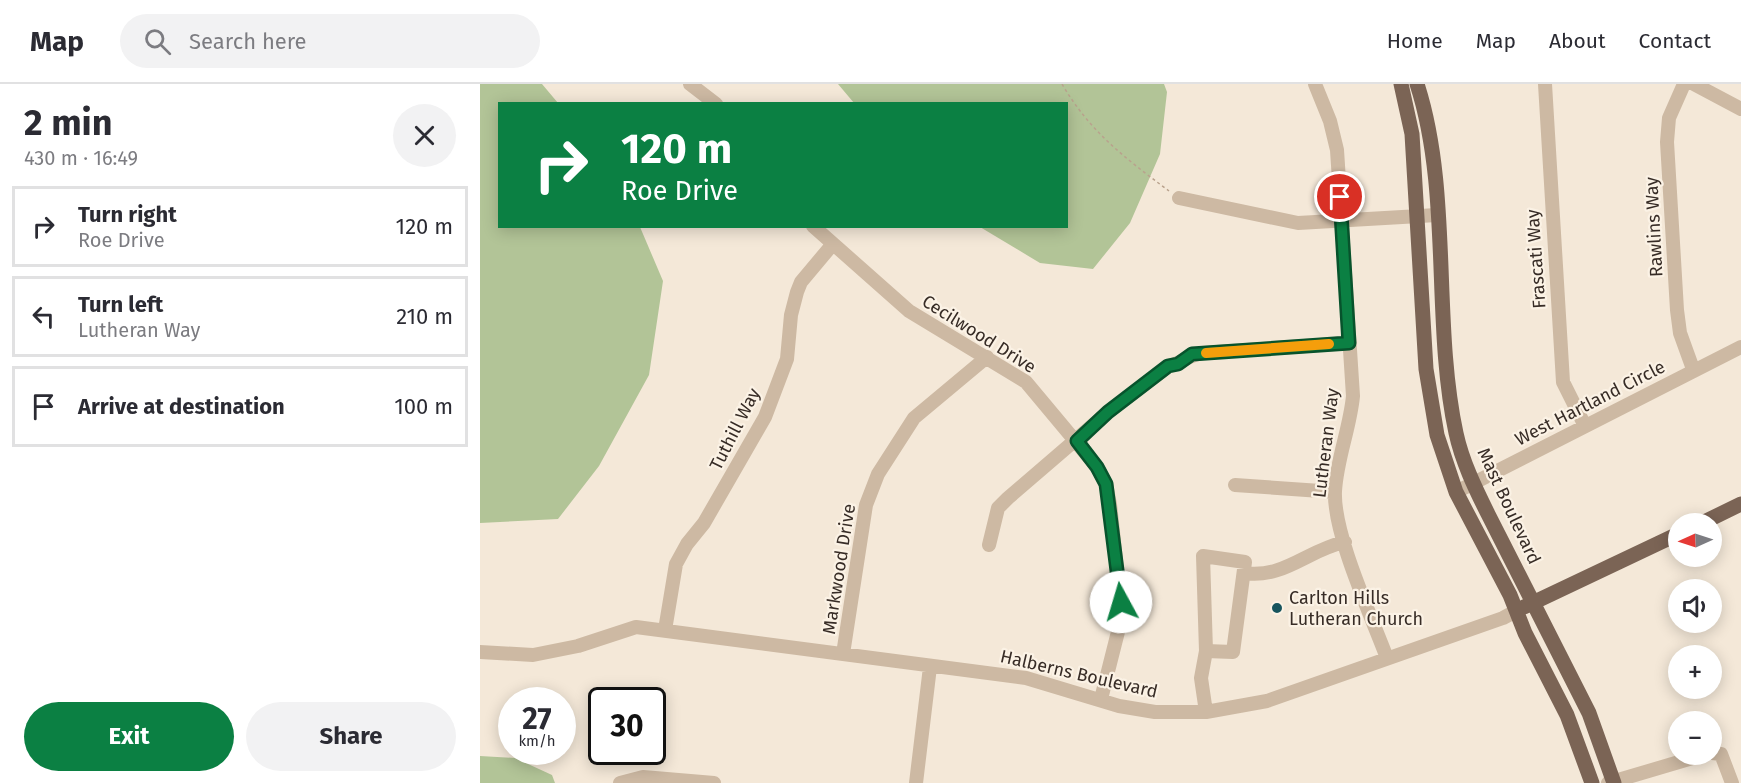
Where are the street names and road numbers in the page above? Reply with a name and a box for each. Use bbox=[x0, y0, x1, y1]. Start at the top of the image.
street label: Rawlins Way bbox=[1640, 176, 1668, 278]
street label: Frascati Way bbox=[1522, 208, 1550, 310]
street label: Cecilwood Drive bbox=[918, 290, 1040, 378]
street label: West Hartland Circle bbox=[1511, 356, 1669, 450]
street label: Tuthill Way bbox=[705, 384, 765, 474]
street label: Lutheran Way bbox=[1308, 387, 1344, 499]
street label: Mast Boulevard bbox=[1472, 444, 1546, 568]
street label: Markwood Drive bbox=[818, 502, 860, 636]
street label: Halberns Boulevard bbox=[998, 645, 1160, 703]

